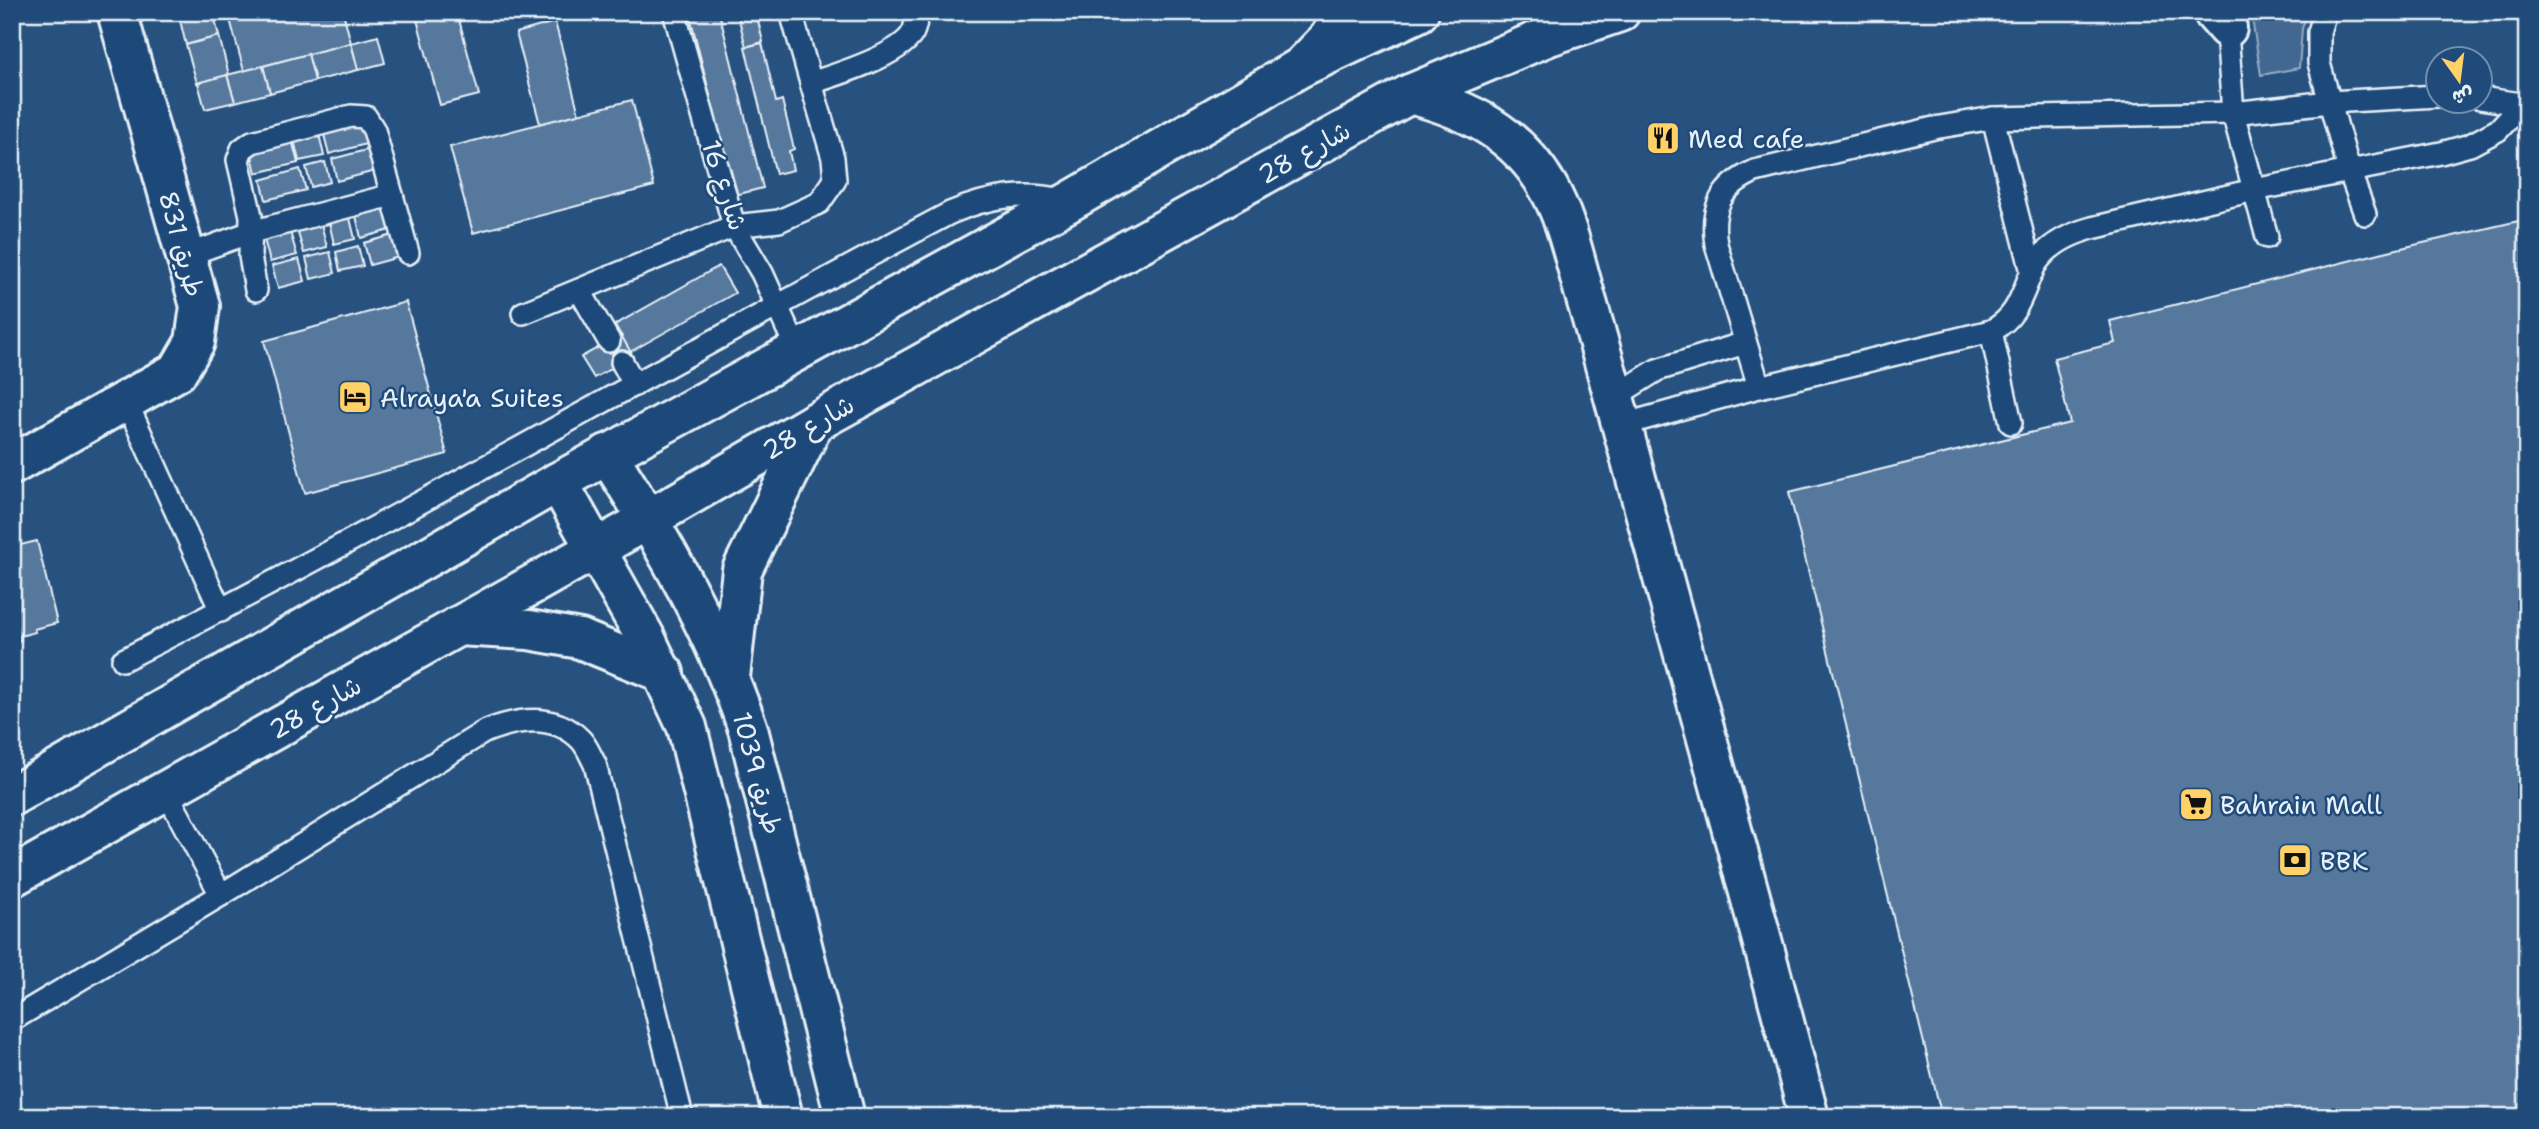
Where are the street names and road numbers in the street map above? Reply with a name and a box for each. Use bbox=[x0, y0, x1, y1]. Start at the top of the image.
street label: شارع 28 bbox=[1251, 112, 1357, 193]
street label: شارع 16 bbox=[693, 135, 756, 235]
street label: طريق 831 bbox=[151, 187, 213, 301]
street label: شارع 28 bbox=[756, 387, 861, 468]
street label: شارع 28 bbox=[262, 667, 368, 748]
street label: طريق 1039 bbox=[725, 708, 791, 838]

